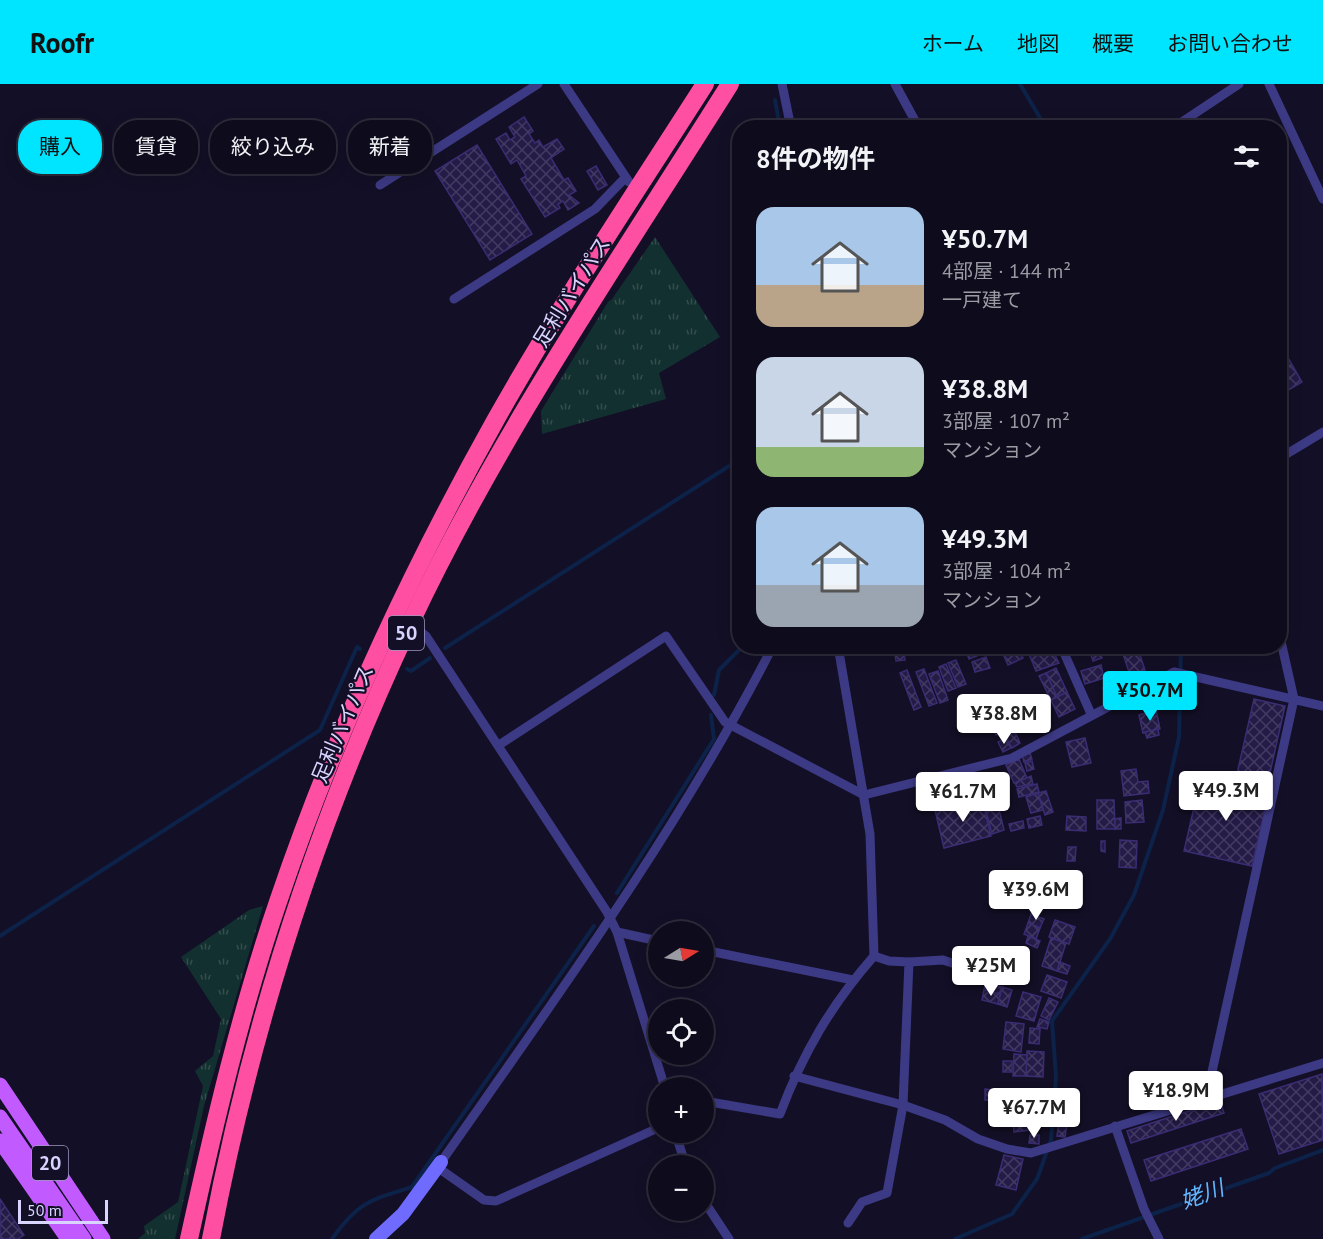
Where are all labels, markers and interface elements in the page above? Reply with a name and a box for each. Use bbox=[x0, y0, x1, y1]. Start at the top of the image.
text: Roofr bbox=[30, 24, 94, 61]
text: ホーム bbox=[922, 30, 984, 57]
text: 地図 bbox=[1017, 30, 1059, 57]
text: 概要 bbox=[1092, 30, 1134, 57]
text: お問い合わせ bbox=[1167, 30, 1293, 57]
chip: 購入 bbox=[18, 120, 102, 174]
chip: 賃貸 bbox=[114, 120, 198, 174]
chip: 絞り込み bbox=[210, 120, 336, 174]
chip: 新着 bbox=[348, 120, 432, 174]
icon: filters bbox=[1230, 140, 1263, 173]
text: 8件の物件 bbox=[756, 142, 875, 175]
text: ¥50.7M bbox=[942, 222, 1028, 255]
street label: 足利バイパス bbox=[527, 231, 616, 352]
icon: home bbox=[804, 231, 876, 303]
text: 4部屋 · 144 m² bbox=[942, 258, 1071, 284]
text: 一戸建て bbox=[942, 287, 1022, 313]
text: ¥38.8M bbox=[942, 372, 1028, 405]
icon: home bbox=[804, 381, 876, 453]
text: 3部屋 · 107 m² bbox=[942, 408, 1070, 434]
text: マンション bbox=[942, 437, 1042, 463]
text: ¥49.3M bbox=[942, 522, 1028, 555]
icon: home bbox=[804, 531, 876, 603]
text: 3部屋 · 104 m² bbox=[942, 558, 1071, 584]
text: マンション bbox=[942, 587, 1042, 613]
road number: 50 bbox=[388, 616, 424, 650]
street label: 足利バイパス bbox=[306, 661, 380, 787]
pin: ¥50.7M bbox=[1101, 671, 1199, 722]
text: ¥50.7M bbox=[1117, 677, 1183, 703]
pin: ¥38.8M bbox=[955, 694, 1053, 745]
text: ¥38.8M bbox=[971, 700, 1037, 726]
pin: ¥49.3M bbox=[1177, 771, 1275, 822]
pin: ¥61.7M bbox=[914, 772, 1012, 823]
text: ¥49.3M bbox=[1193, 777, 1259, 803]
text: ¥61.7M bbox=[930, 778, 996, 804]
pin: ¥39.6M bbox=[987, 870, 1085, 921]
text: ¥39.6M bbox=[1003, 876, 1069, 902]
north arrow bbox=[648, 921, 714, 987]
map controls bbox=[648, 921, 714, 1221]
pin: ¥25M bbox=[955, 946, 1027, 997]
text: ¥25M bbox=[966, 952, 1016, 978]
button: locate bbox=[648, 999, 714, 1065]
pin: ¥18.9M bbox=[1127, 1071, 1225, 1122]
button: + bbox=[648, 1077, 714, 1143]
text: ¥18.9M bbox=[1143, 1077, 1209, 1103]
pin: ¥67.7M bbox=[985, 1088, 1083, 1139]
text: ¥67.7M bbox=[1002, 1094, 1066, 1120]
road number: 20 bbox=[32, 1146, 68, 1180]
button: − bbox=[648, 1155, 714, 1221]
water label: 姥川 bbox=[1177, 1173, 1229, 1215]
scale bar bbox=[18, 1197, 108, 1224]
text: 50 m bbox=[27, 1200, 62, 1220]

